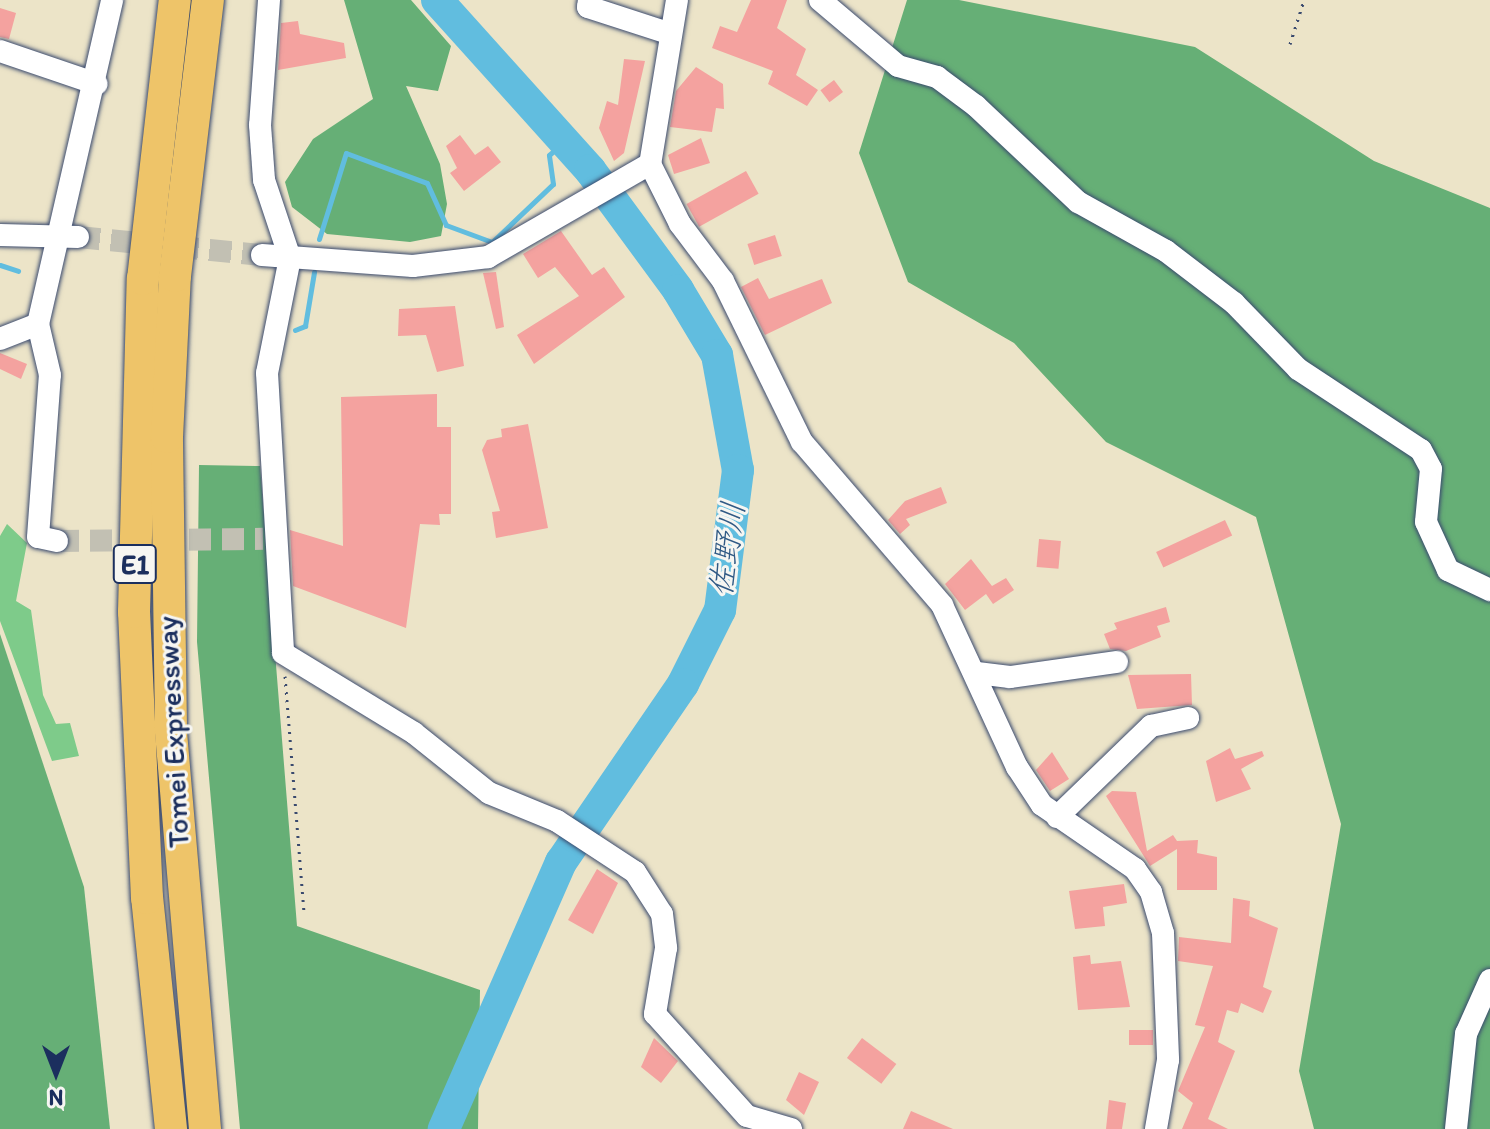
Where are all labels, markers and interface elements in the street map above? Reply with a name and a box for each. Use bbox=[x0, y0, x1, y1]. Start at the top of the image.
water label: 佐野川 bbox=[701, 499, 753, 599]
road number: E1 bbox=[111, 540, 159, 588]
street label: Tomei Expressway bbox=[149, 616, 197, 848]
north arrow bbox=[16, 1033, 96, 1113]
text: N bbox=[49, 1084, 63, 1111]

